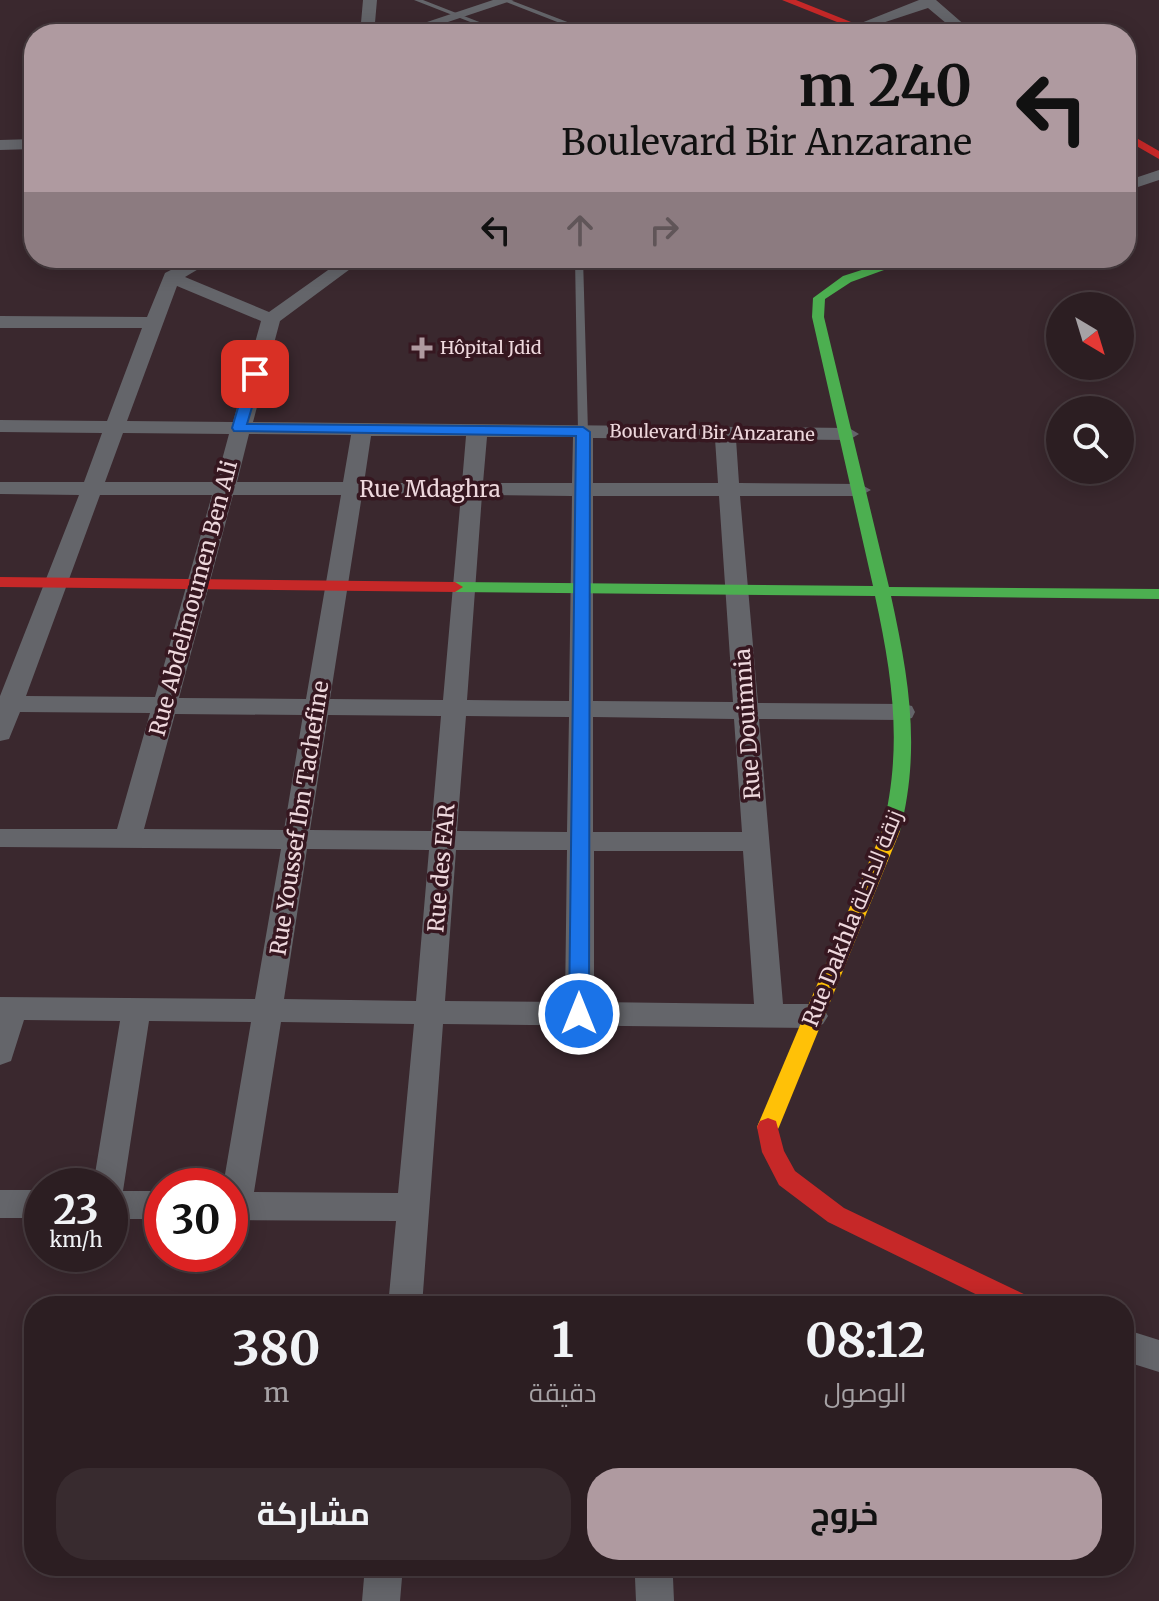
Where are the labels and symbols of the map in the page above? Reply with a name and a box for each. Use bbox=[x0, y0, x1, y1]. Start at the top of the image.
north arrow bbox=[1046, 292, 1134, 380]
place label: Hôpital Jdid bbox=[440, 336, 542, 359]
marker: Hôpital Jdid bbox=[411, 337, 433, 359]
pin bbox=[221, 340, 289, 408]
street label: Boulevard Bir Anzarane bbox=[609, 419, 815, 446]
street label: Rue Abdelmoumen Ben Ali bbox=[143, 457, 243, 739]
street label: Rue Mdaghra bbox=[359, 475, 501, 503]
street label: Rue Douimnia bbox=[728, 647, 766, 800]
street label: Rue Youssef Ibn Tachefine bbox=[263, 679, 335, 957]
street label: Rue des FAR bbox=[421, 802, 461, 933]
street label: Rue Dakhla زنقة الداخلة bbox=[796, 806, 908, 1030]
position arrow bbox=[537, 972, 621, 1056]
speed limit sign: 30 bbox=[144, 1168, 248, 1272]

